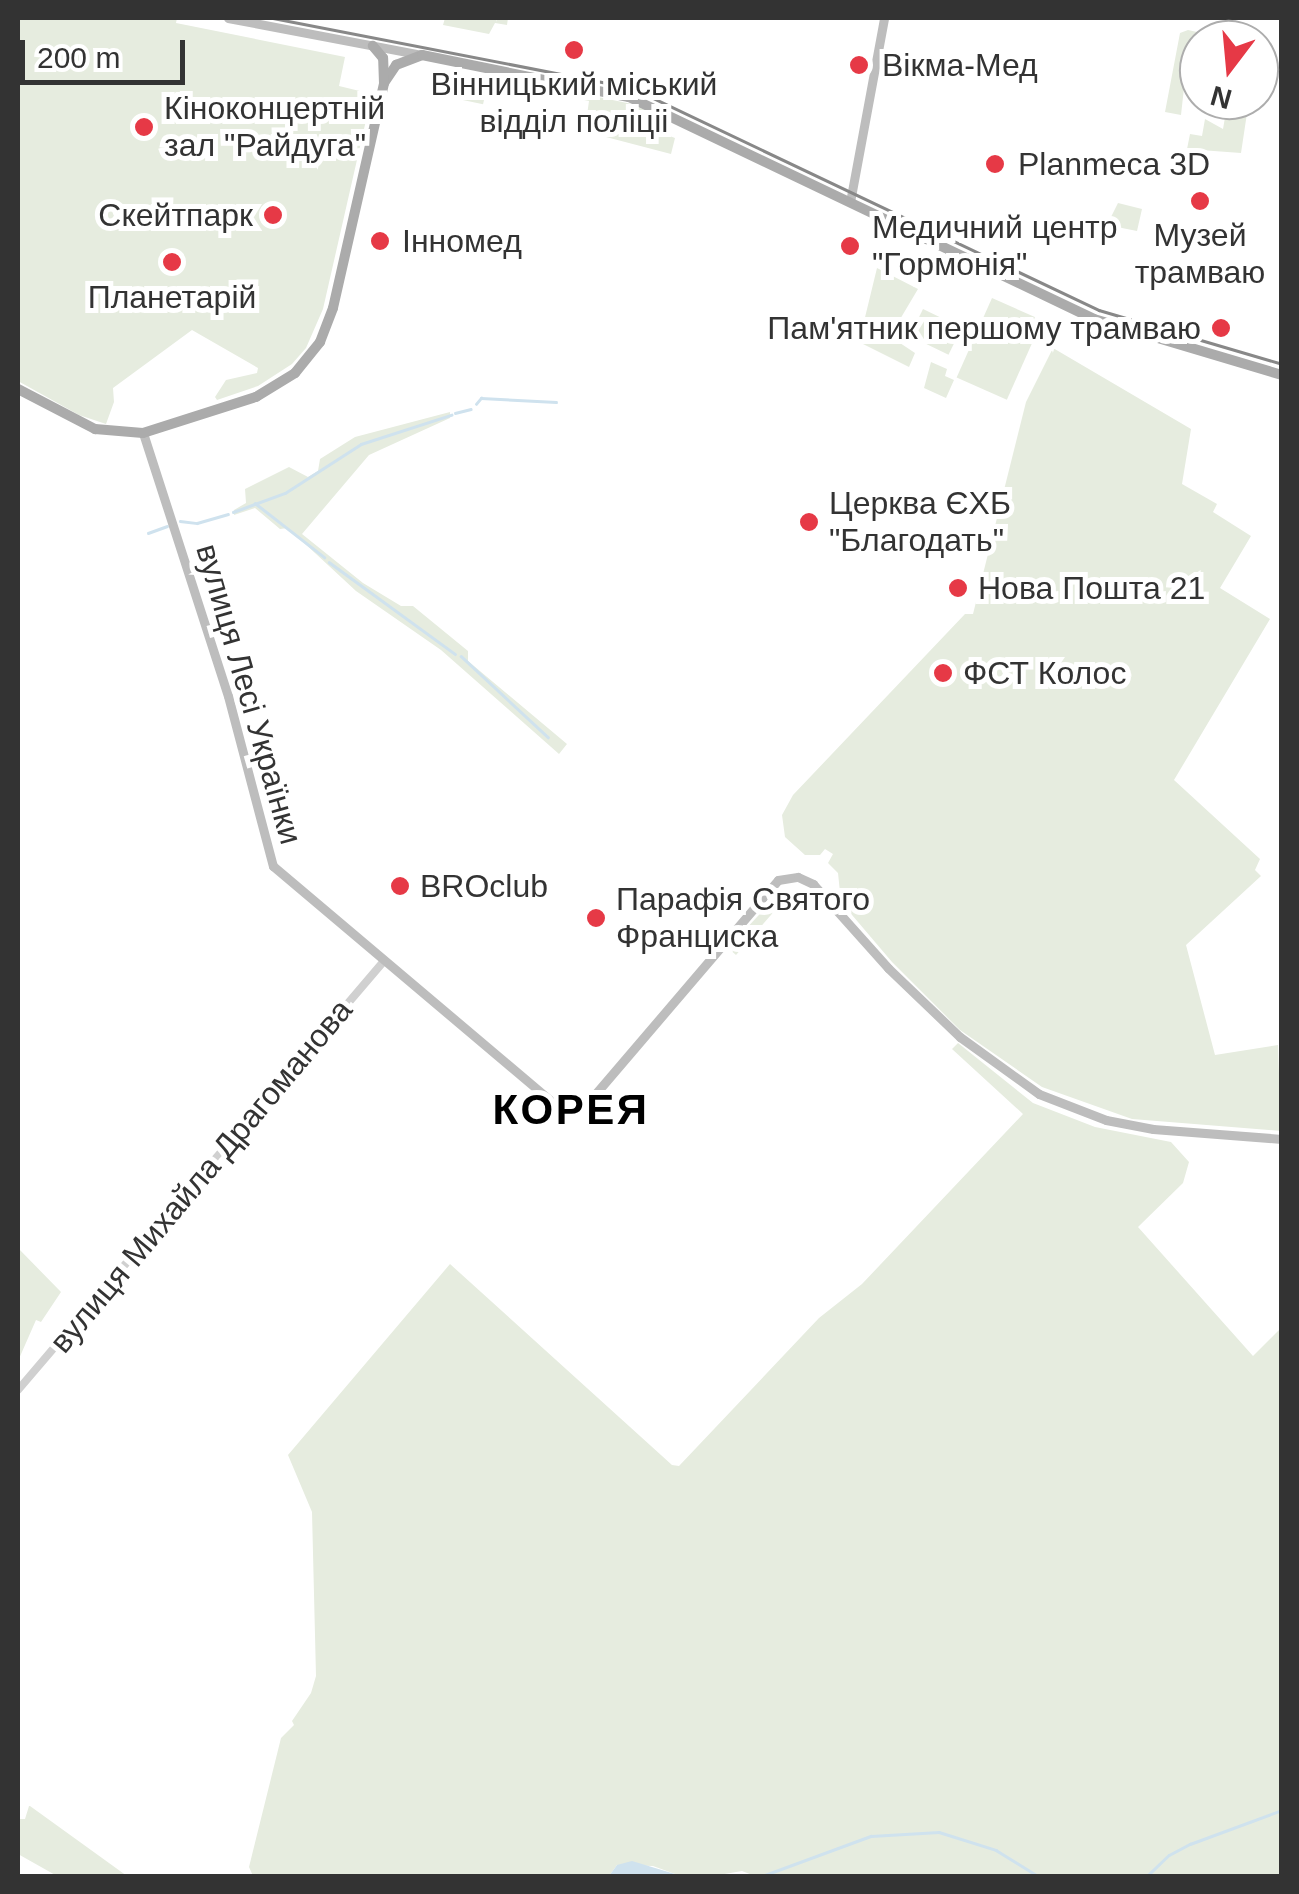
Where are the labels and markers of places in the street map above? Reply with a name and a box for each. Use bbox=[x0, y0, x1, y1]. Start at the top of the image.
marker: Вінницький міський відділ поліціі bbox=[563, 39, 585, 61]
place label: Вікма-Мед bbox=[882, 46, 1038, 84]
marker: Вікма-Мед bbox=[846, 52, 872, 78]
place label: Вінницький міський відділ поліціі bbox=[431, 66, 717, 141]
place label: Кіноконцертній зал "Райдуга" bbox=[164, 90, 385, 165]
marker: Кіноконцертній зал "Райдуга" bbox=[133, 116, 155, 138]
place label: Planmeca 3D bbox=[1018, 145, 1210, 183]
marker: Planmeca 3D bbox=[982, 151, 1008, 177]
marker: Музей трамваю bbox=[1189, 190, 1211, 212]
place label: Скейтпарк bbox=[98, 196, 253, 234]
marker: Скейтпарк bbox=[262, 204, 284, 226]
place label: Медичний центр "Гормонія" bbox=[872, 209, 1118, 284]
place label: Музей трамваю bbox=[1135, 217, 1265, 292]
place label: Інномед bbox=[402, 222, 522, 260]
marker: Інномед bbox=[367, 228, 393, 254]
marker: Медичний центр "Гормонія" bbox=[837, 233, 863, 259]
marker: Планетарій bbox=[161, 251, 183, 273]
place label: Планетарій bbox=[88, 278, 256, 316]
place label: Пам'ятник першому трамваю bbox=[767, 309, 1201, 347]
marker: Пам'ятник першому трамваю bbox=[1210, 317, 1232, 339]
place label: Церква ЄХБ "Благодать" bbox=[829, 485, 1011, 560]
marker: Церква ЄХБ "Благодать" bbox=[798, 511, 820, 533]
place label: Нова Пошта 21 bbox=[978, 569, 1205, 607]
marker: Нова Пошта 21 bbox=[947, 577, 969, 599]
place label: ФСТ Колос bbox=[963, 654, 1126, 692]
marker: ФСТ Колос bbox=[932, 662, 954, 684]
place label: BROclub bbox=[420, 867, 548, 905]
marker: BROclub bbox=[389, 875, 411, 897]
place label: Парафія Святого Франциска bbox=[616, 881, 870, 956]
marker: Парафія Святого Франциска bbox=[585, 907, 607, 929]

